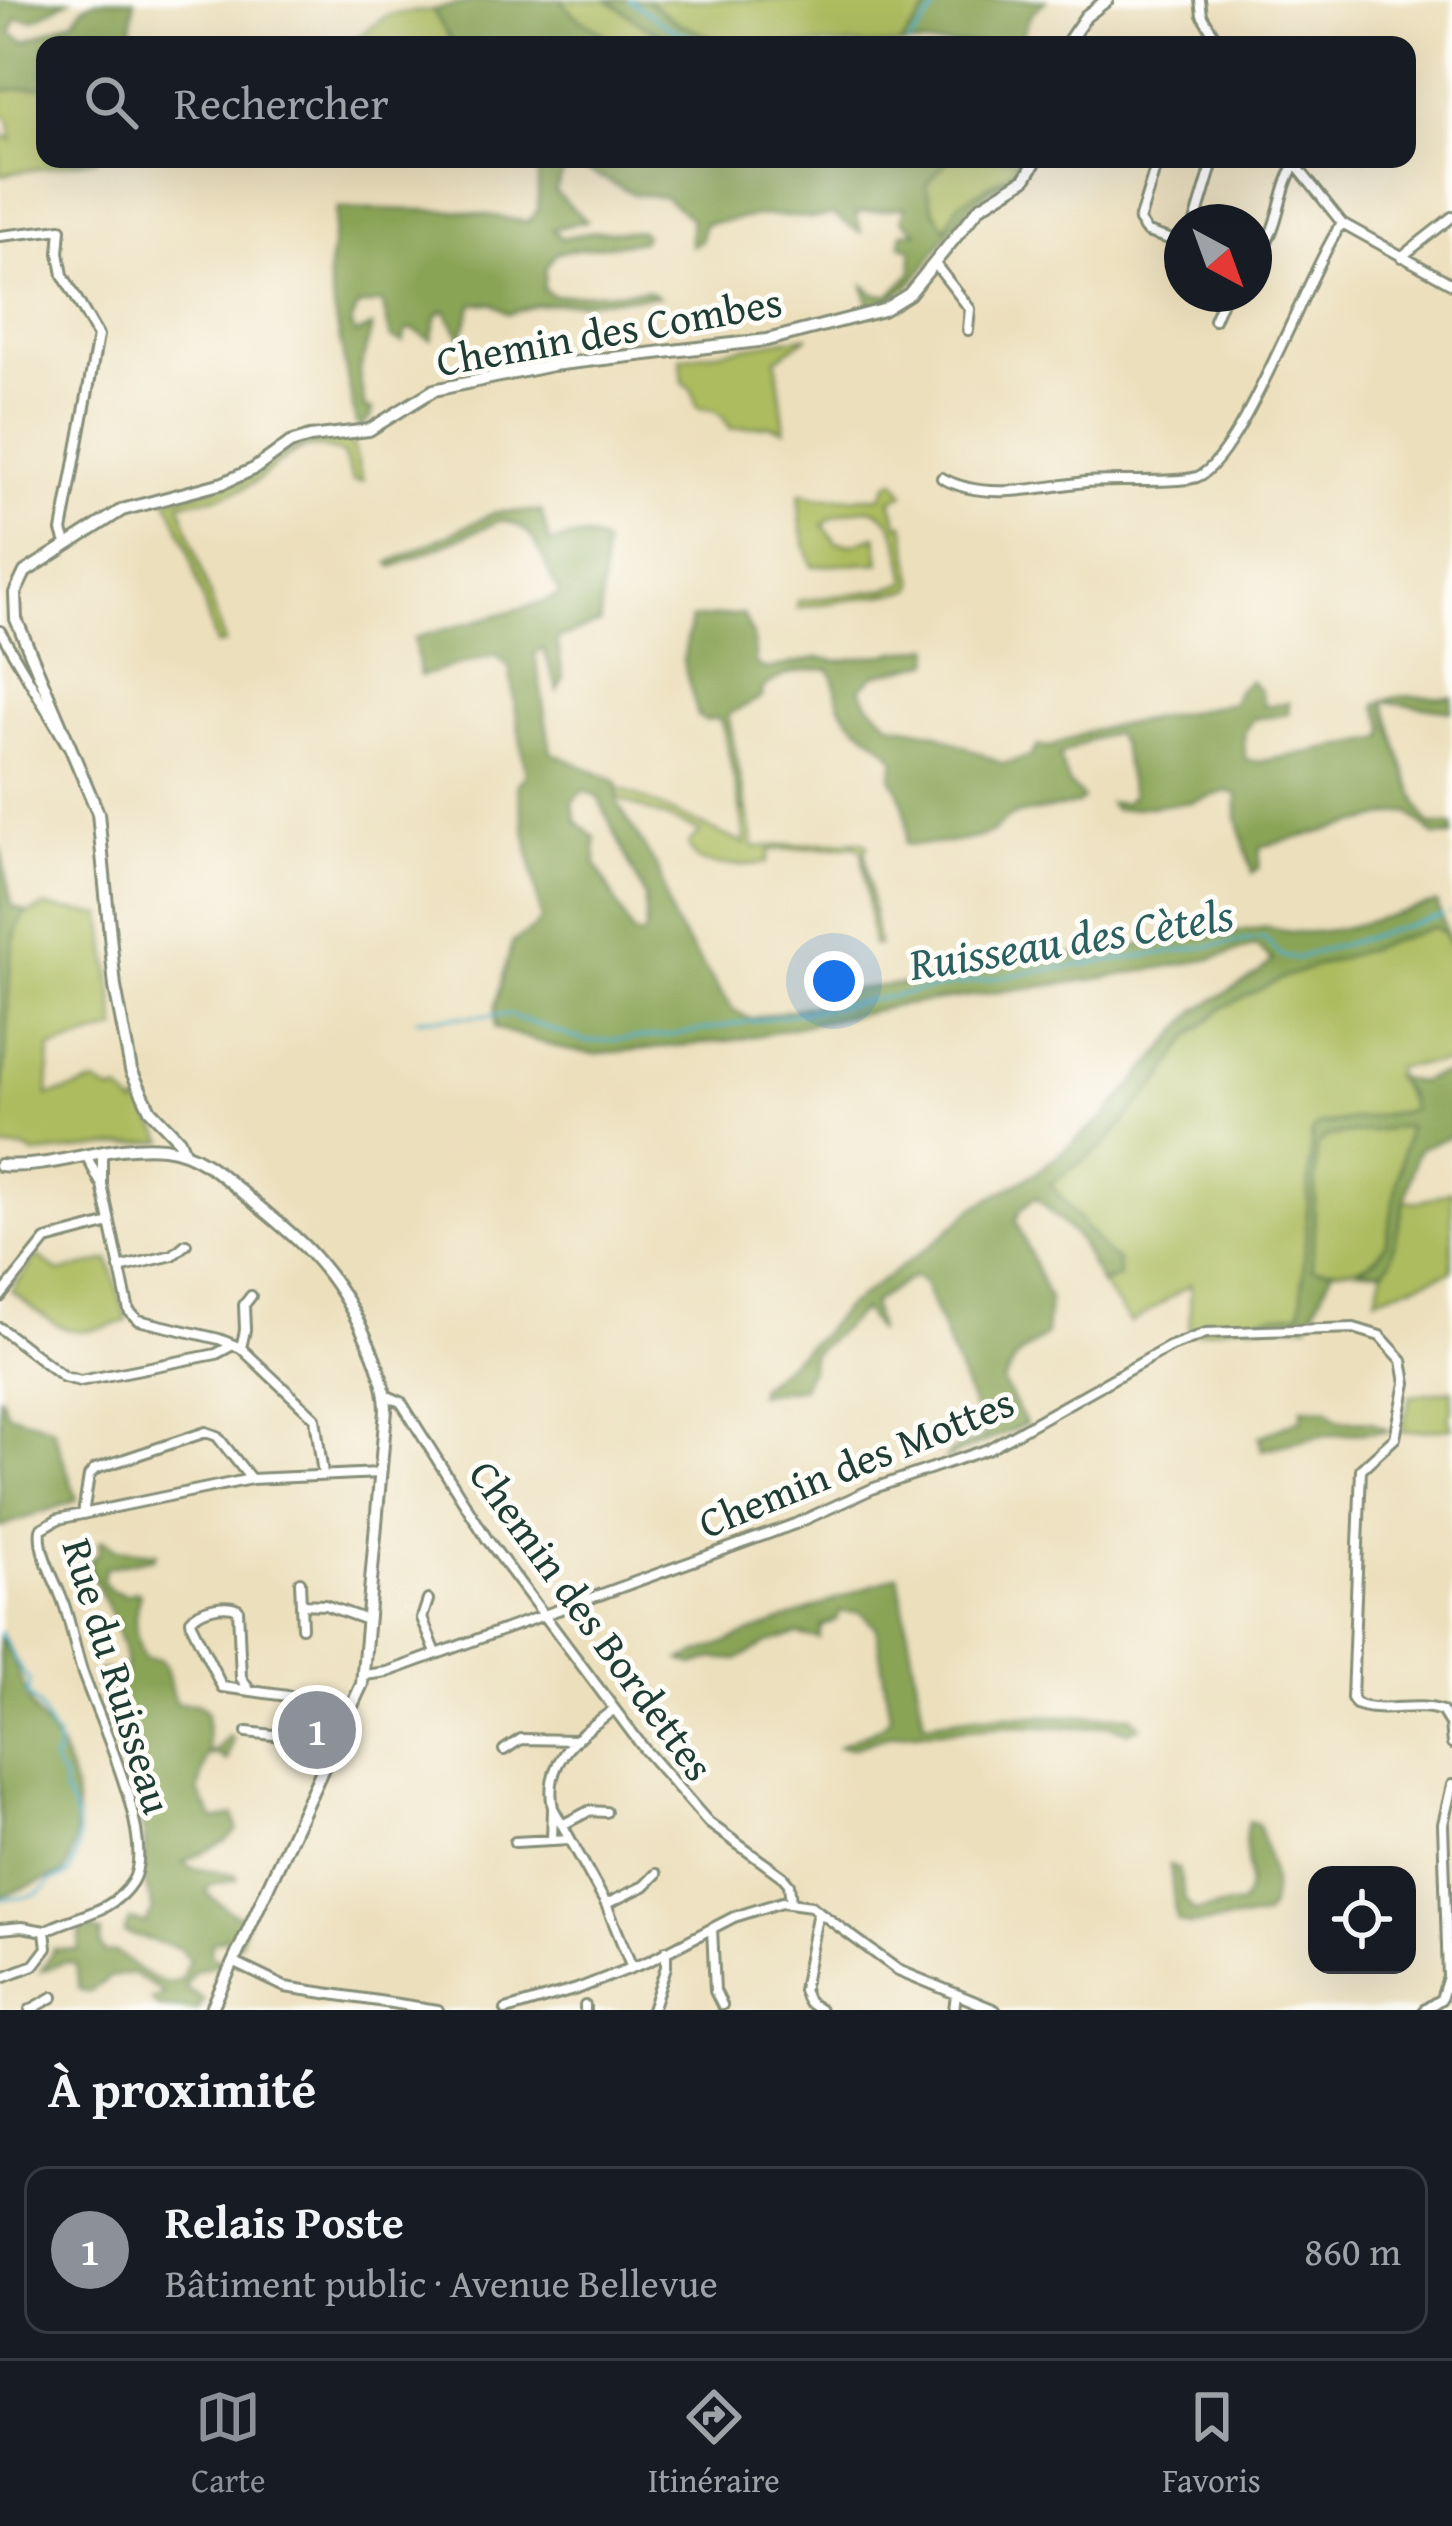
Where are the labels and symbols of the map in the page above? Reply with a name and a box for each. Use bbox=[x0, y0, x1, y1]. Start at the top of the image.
north arrow bbox=[1164, 204, 1272, 312]
street label: Chemin des Combes bbox=[431, 270, 786, 391]
water label: Ruisseau des Cètels bbox=[903, 881, 1237, 996]
your location bbox=[804, 951, 864, 1011]
street label: Chemin des Mottes bbox=[689, 1371, 1023, 1553]
street label: Chemin des Bordettes bbox=[455, 1447, 730, 1793]
street label: Rue du Ruisseau bbox=[48, 1531, 189, 1821]
pin: 1 bbox=[278, 1685, 356, 1775]

